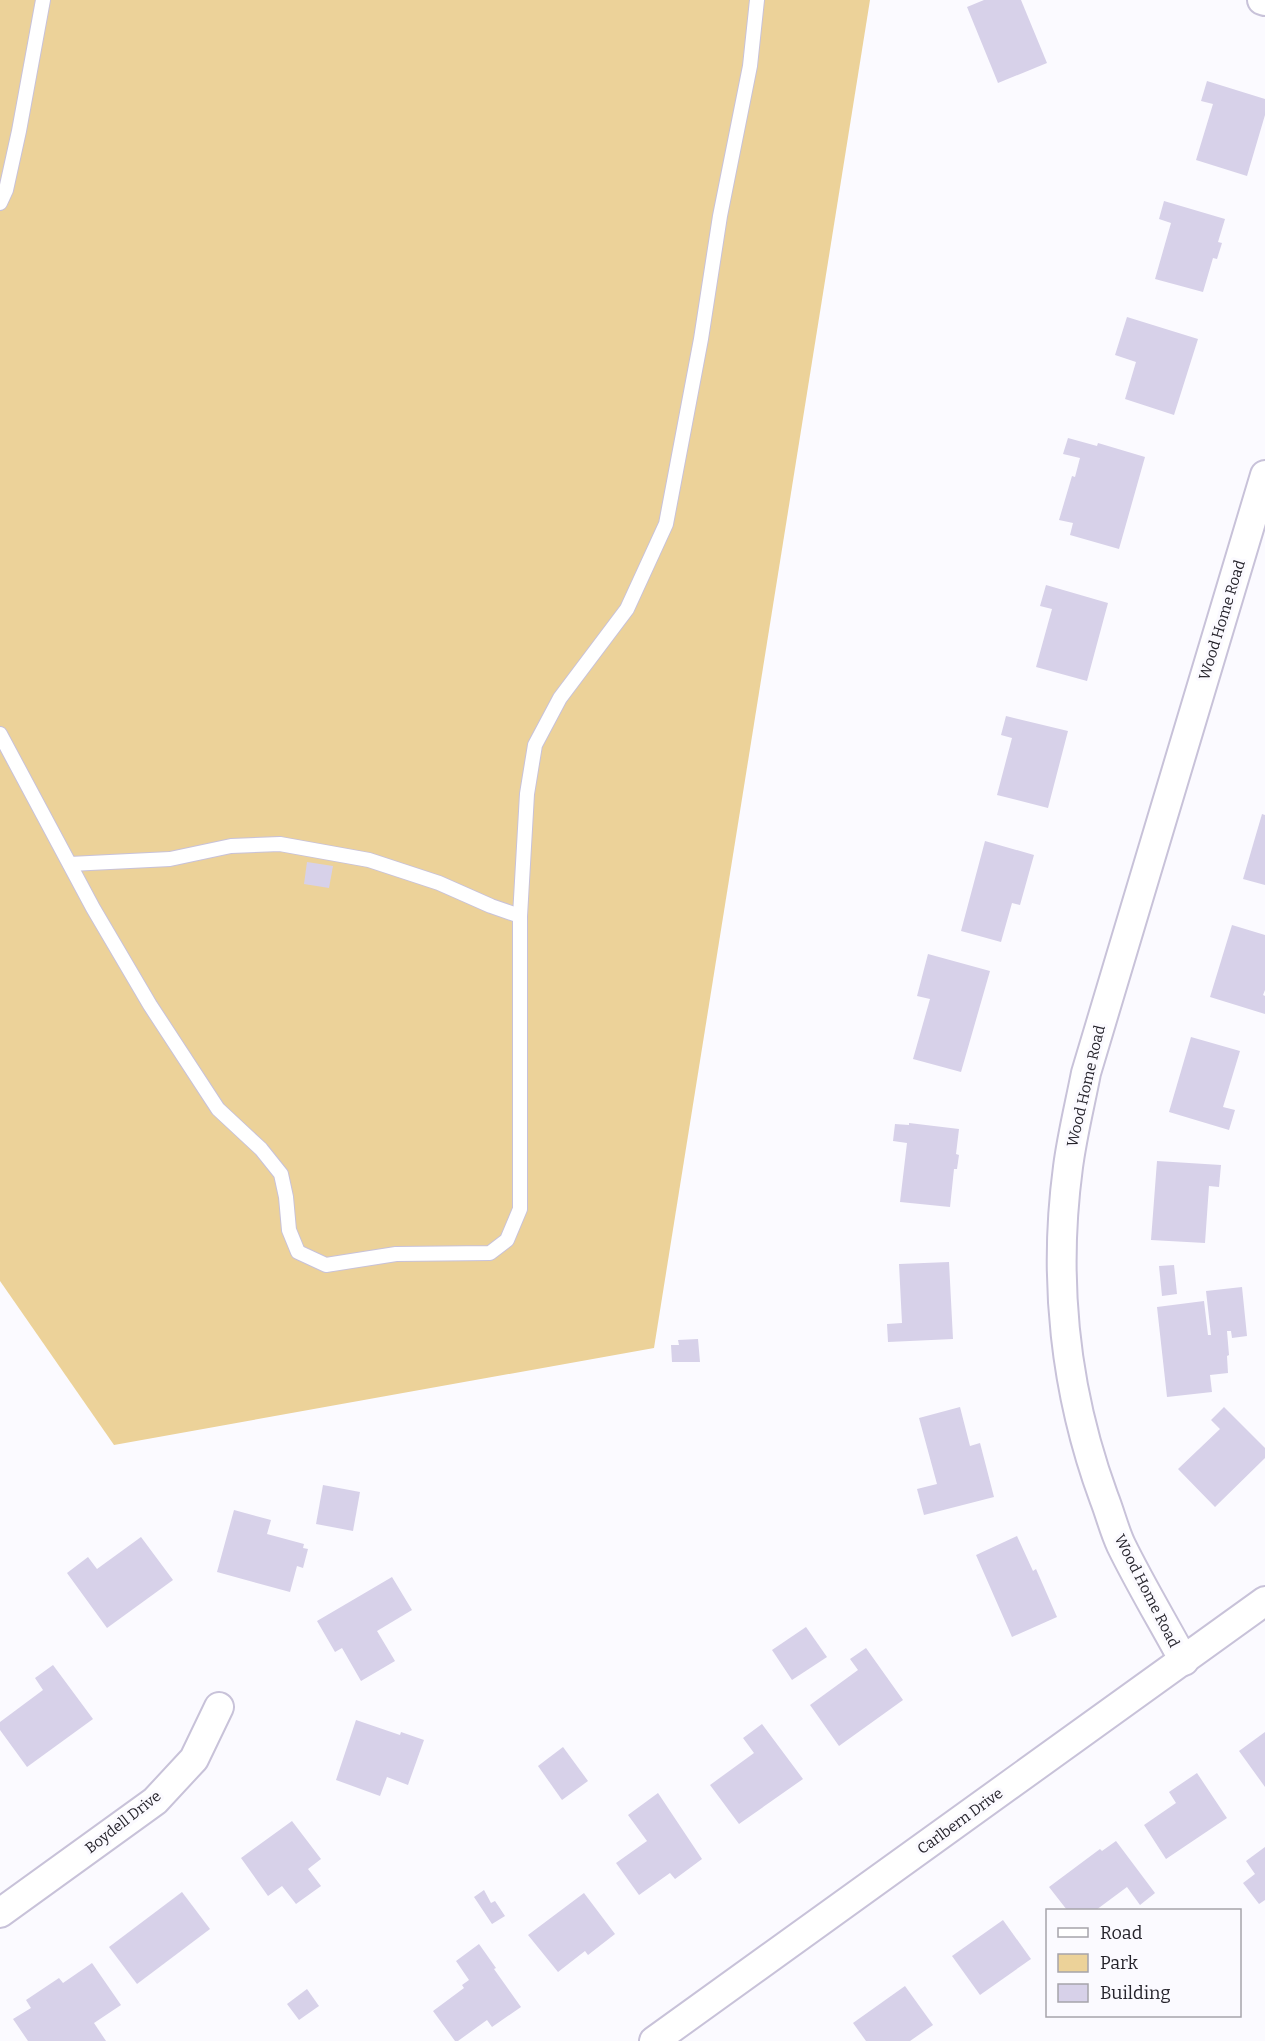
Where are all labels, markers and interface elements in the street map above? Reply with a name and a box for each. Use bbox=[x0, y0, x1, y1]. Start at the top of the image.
street label: Wood Home Road bbox=[1195, 558, 1249, 682]
street label: Wood Home Road bbox=[1063, 1023, 1109, 1149]
street label: Wood Home Road bbox=[1111, 1531, 1183, 1651]
street label: Carlbern Drive bbox=[914, 1784, 1006, 1858]
street label: Boydell Drive bbox=[82, 1787, 164, 1857]
legend bbox=[1046, 1909, 1241, 2017]
text: Road bbox=[1100, 1922, 1143, 1944]
text: Park bbox=[1100, 1952, 1139, 1974]
text: Building bbox=[1100, 1982, 1171, 2004]

